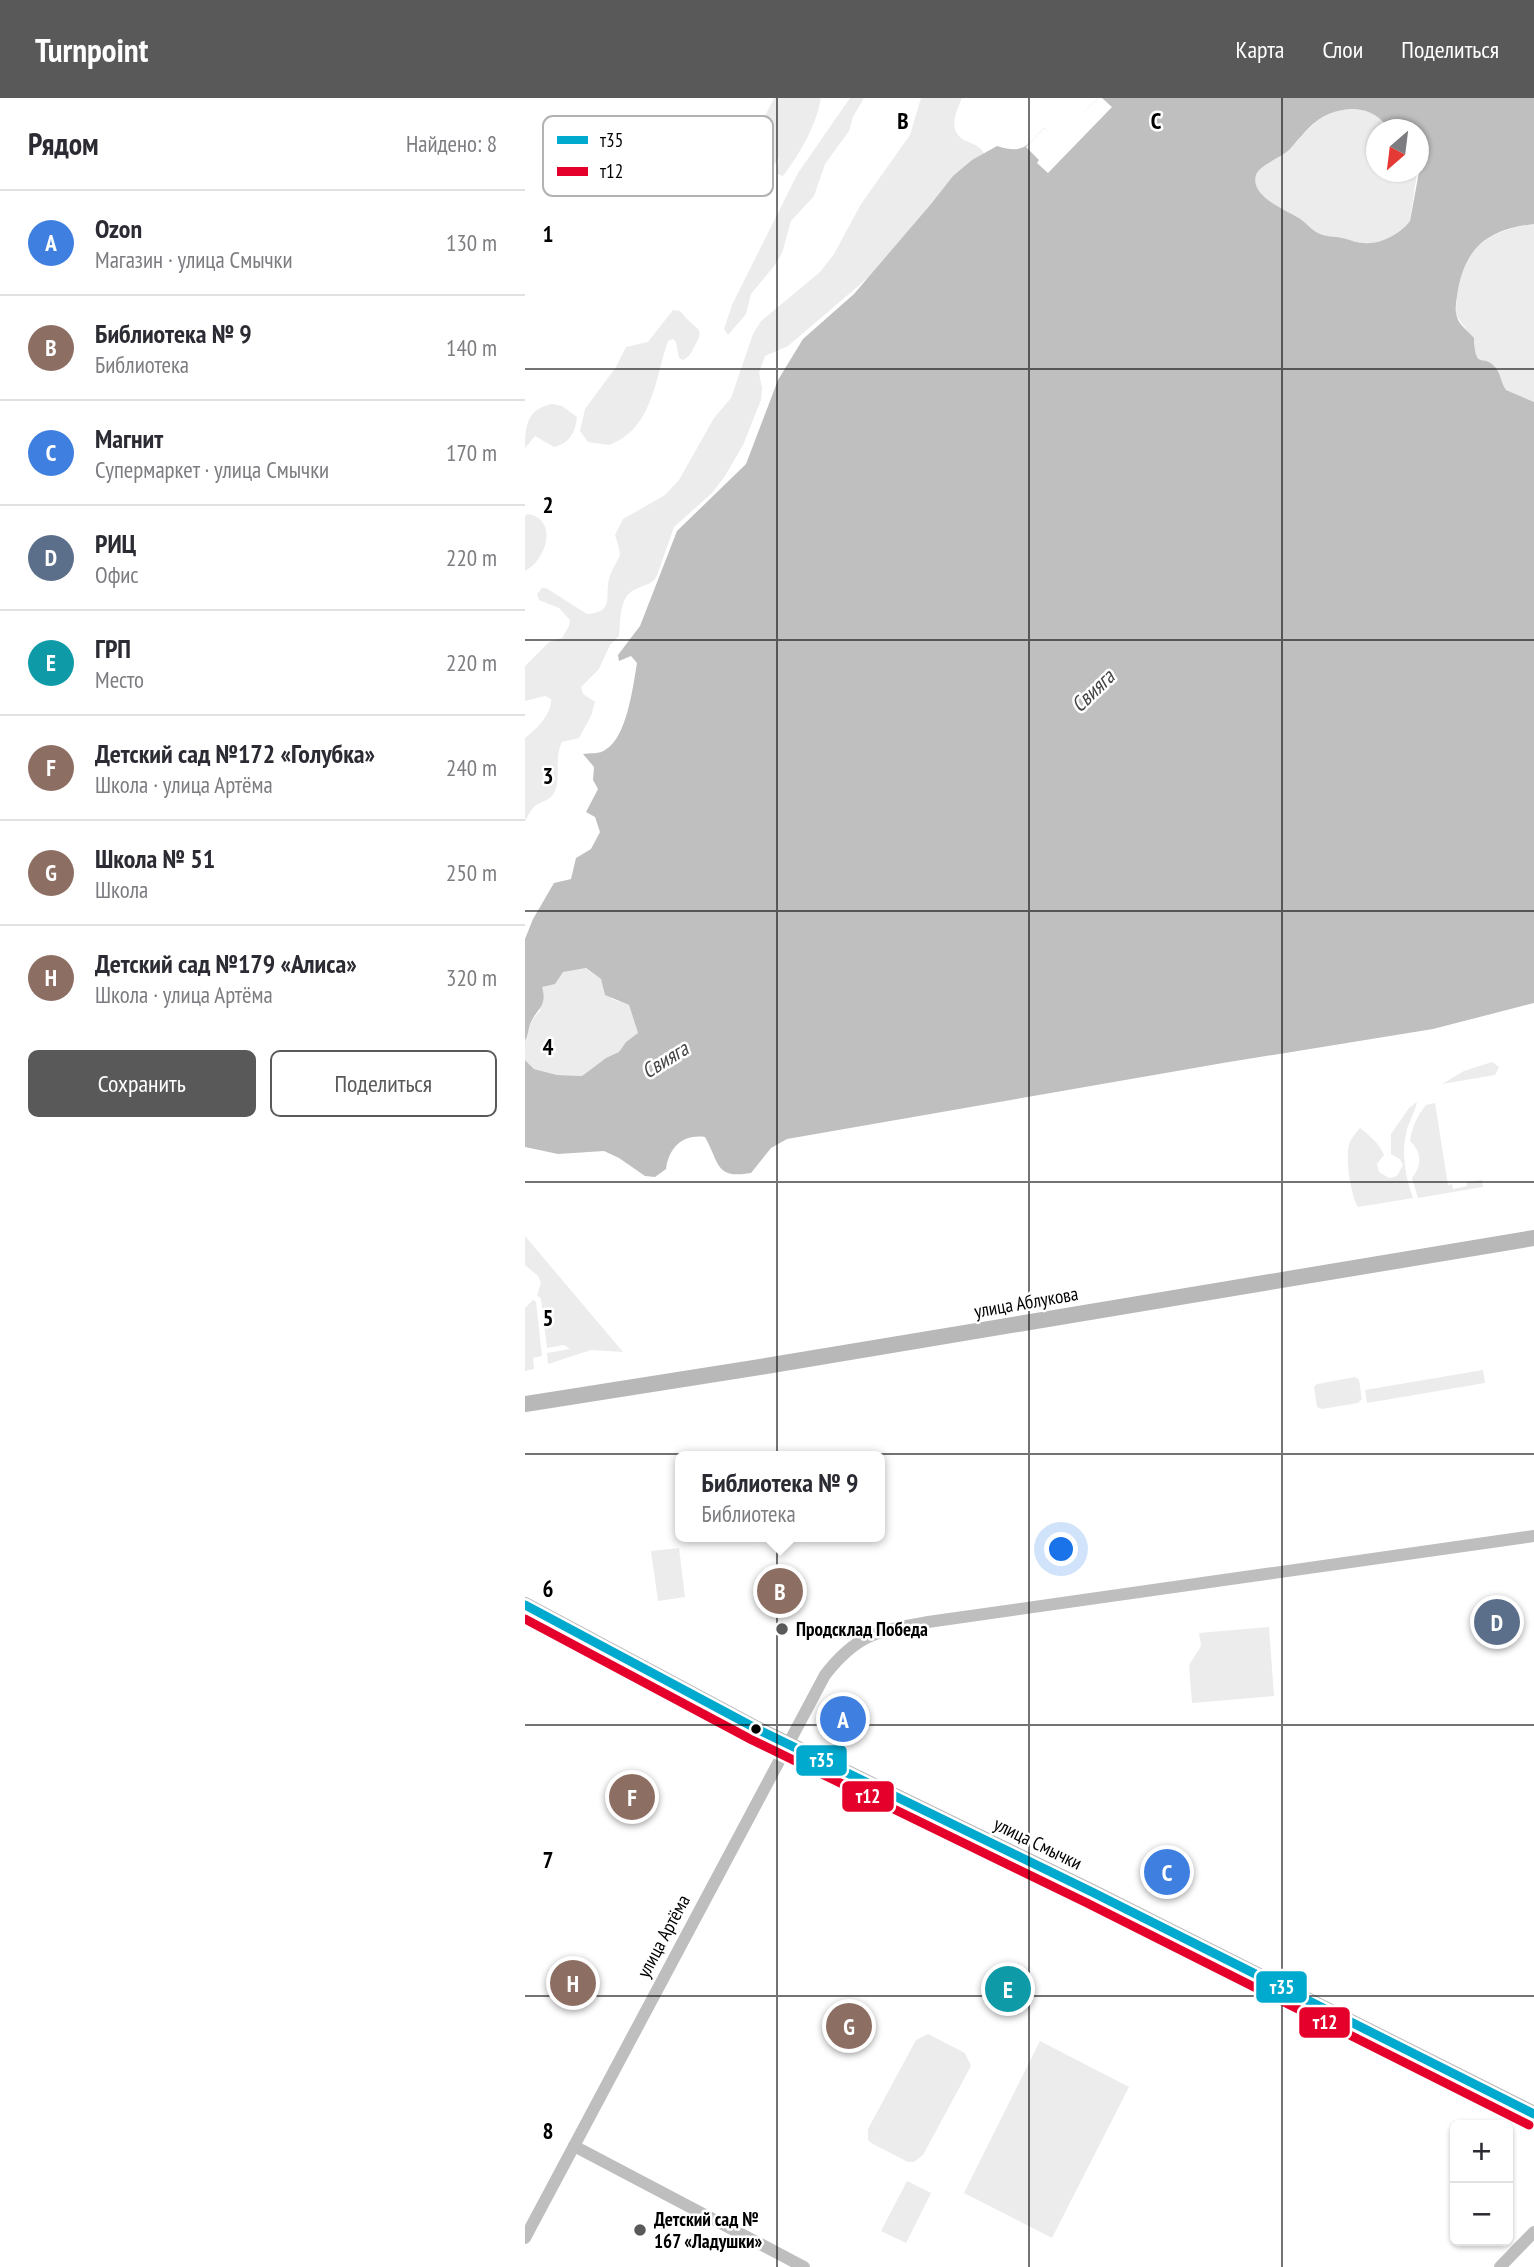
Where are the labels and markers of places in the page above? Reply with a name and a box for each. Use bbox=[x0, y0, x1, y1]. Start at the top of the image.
pin: B bbox=[757, 1565, 803, 1617]
pin: D bbox=[1474, 1596, 1520, 1648]
place label: Продсклад Победа bbox=[796, 1617, 928, 1641]
marker: Продсклад Победа bbox=[774, 1621, 790, 1637]
pin: A bbox=[820, 1693, 866, 1745]
unlabelled marker bbox=[749, 1722, 763, 1736]
pin: F bbox=[609, 1771, 655, 1823]
pin: C bbox=[1144, 1846, 1190, 1898]
pin: H bbox=[550, 1957, 596, 2009]
pin: E bbox=[985, 1963, 1031, 2015]
pin: G bbox=[826, 2000, 872, 2052]
place label: Детский сад № 167 «Ладушки» bbox=[654, 2207, 763, 2253]
marker: Детский сад № 167 «Ладушки» bbox=[632, 2222, 648, 2238]

